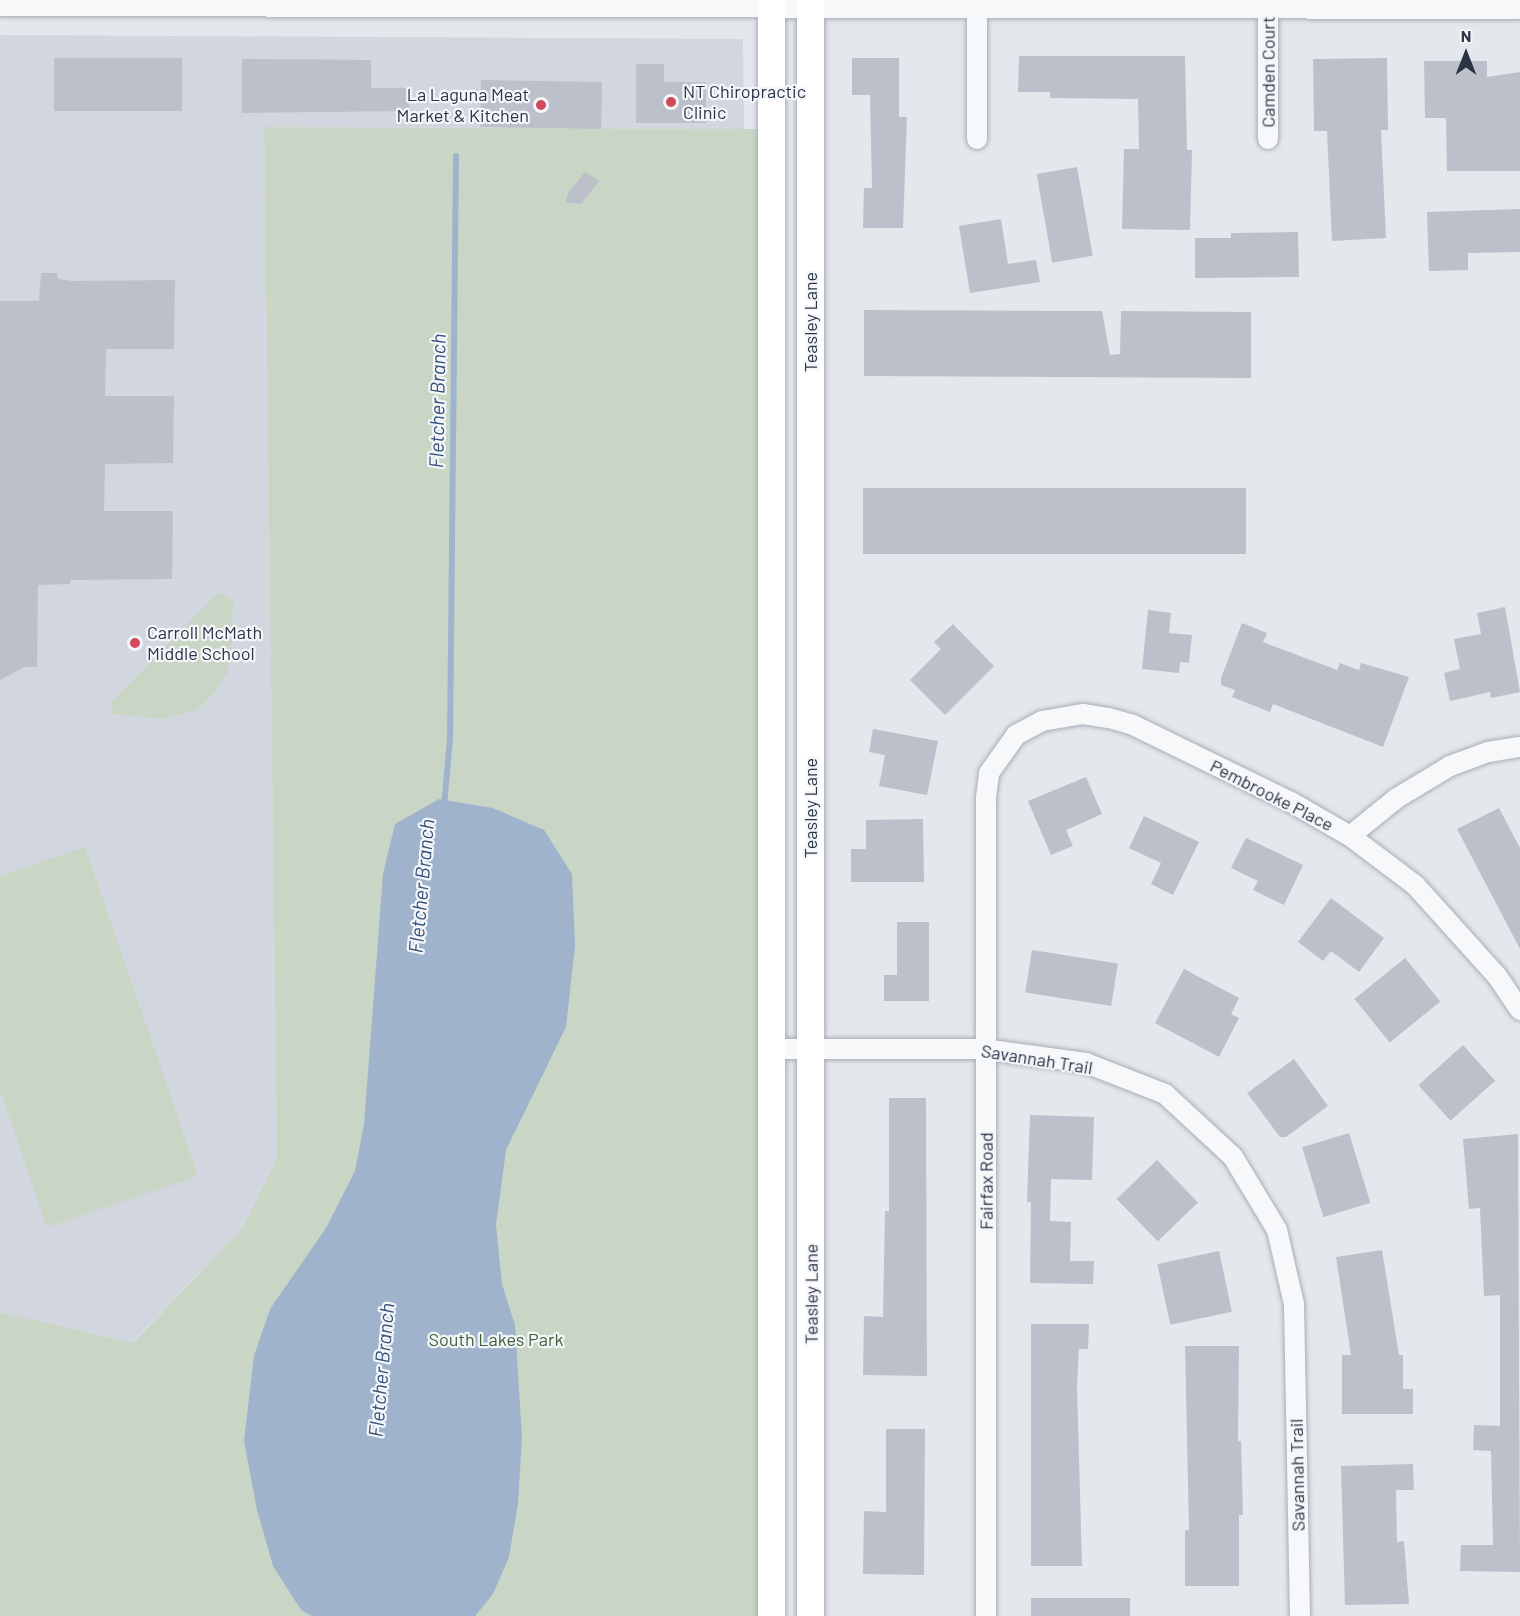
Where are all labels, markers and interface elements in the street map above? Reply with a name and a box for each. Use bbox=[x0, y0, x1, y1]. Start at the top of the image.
street label: Camden Court bbox=[1257, 16, 1279, 128]
north arrow bbox=[1436, 24, 1496, 84]
text: N bbox=[1461, 26, 1471, 45]
place label: NT Chiropractic Clinic bbox=[683, 81, 806, 124]
place label: La Laguna Meat Market & Kitchen bbox=[397, 84, 529, 127]
marker: NT Chiropractic Clinic bbox=[664, 95, 678, 109]
marker: La Laguna Meat Market & Kitchen bbox=[534, 98, 548, 112]
street label: Teasley Lane bbox=[799, 272, 821, 372]
water label: Fletcher Branch bbox=[424, 334, 450, 468]
place label: Carroll McMath Middle School bbox=[147, 622, 262, 664]
marker: Carroll McMath Middle School bbox=[128, 636, 142, 650]
street label: Pembrooke Place bbox=[1207, 755, 1337, 835]
street label: Teasley Lane bbox=[799, 758, 821, 858]
water label: Fletcher Branch bbox=[403, 818, 439, 954]
street label: Savannah Trail bbox=[980, 1040, 1094, 1078]
street label: Fairfax Road bbox=[975, 1132, 997, 1230]
street label: Teasley Lane bbox=[800, 1244, 822, 1344]
water label: Fletcher Branch bbox=[363, 1302, 399, 1438]
park label: South Lakes Park bbox=[429, 1328, 563, 1350]
street label: Savannah Trail bbox=[1285, 1418, 1309, 1532]

